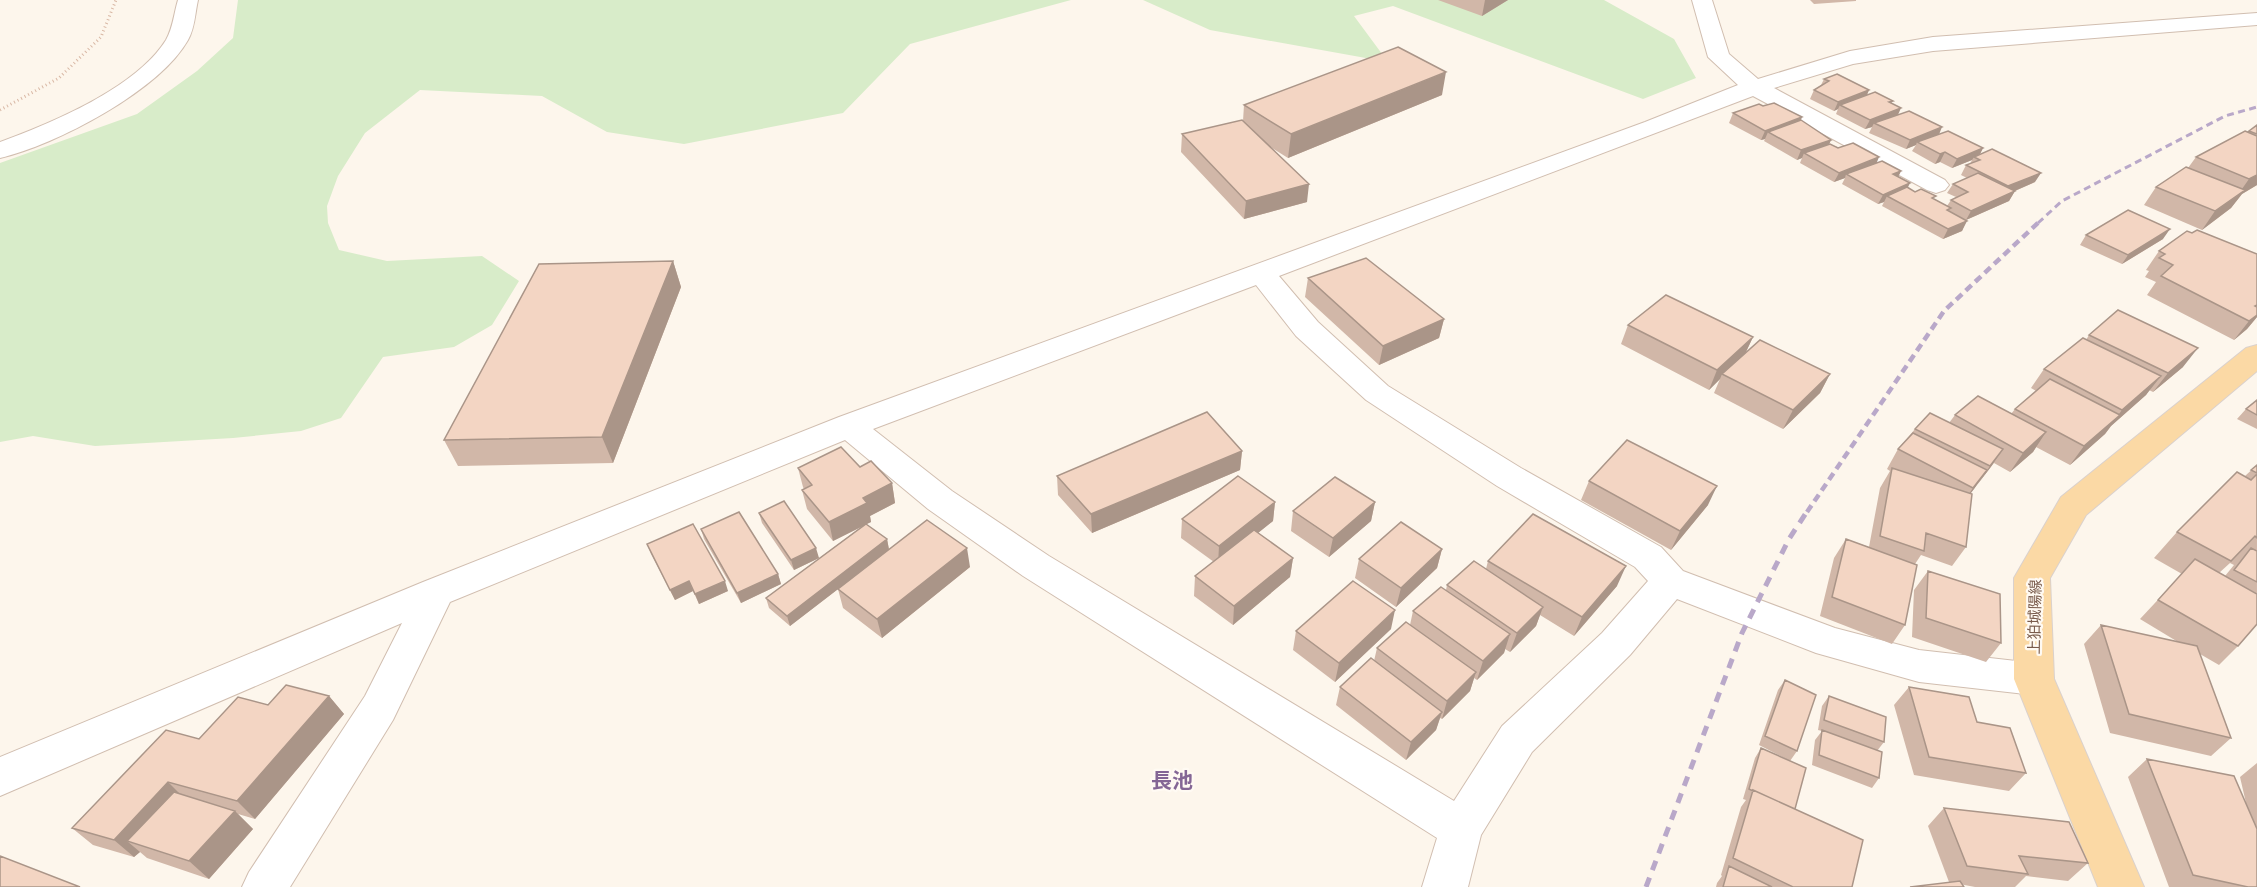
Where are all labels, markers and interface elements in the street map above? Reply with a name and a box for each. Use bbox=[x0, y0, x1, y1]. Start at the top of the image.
street label: 上狛城陽線 bbox=[2025, 579, 2044, 655]
district label: 長池 bbox=[1151, 768, 1193, 792]

